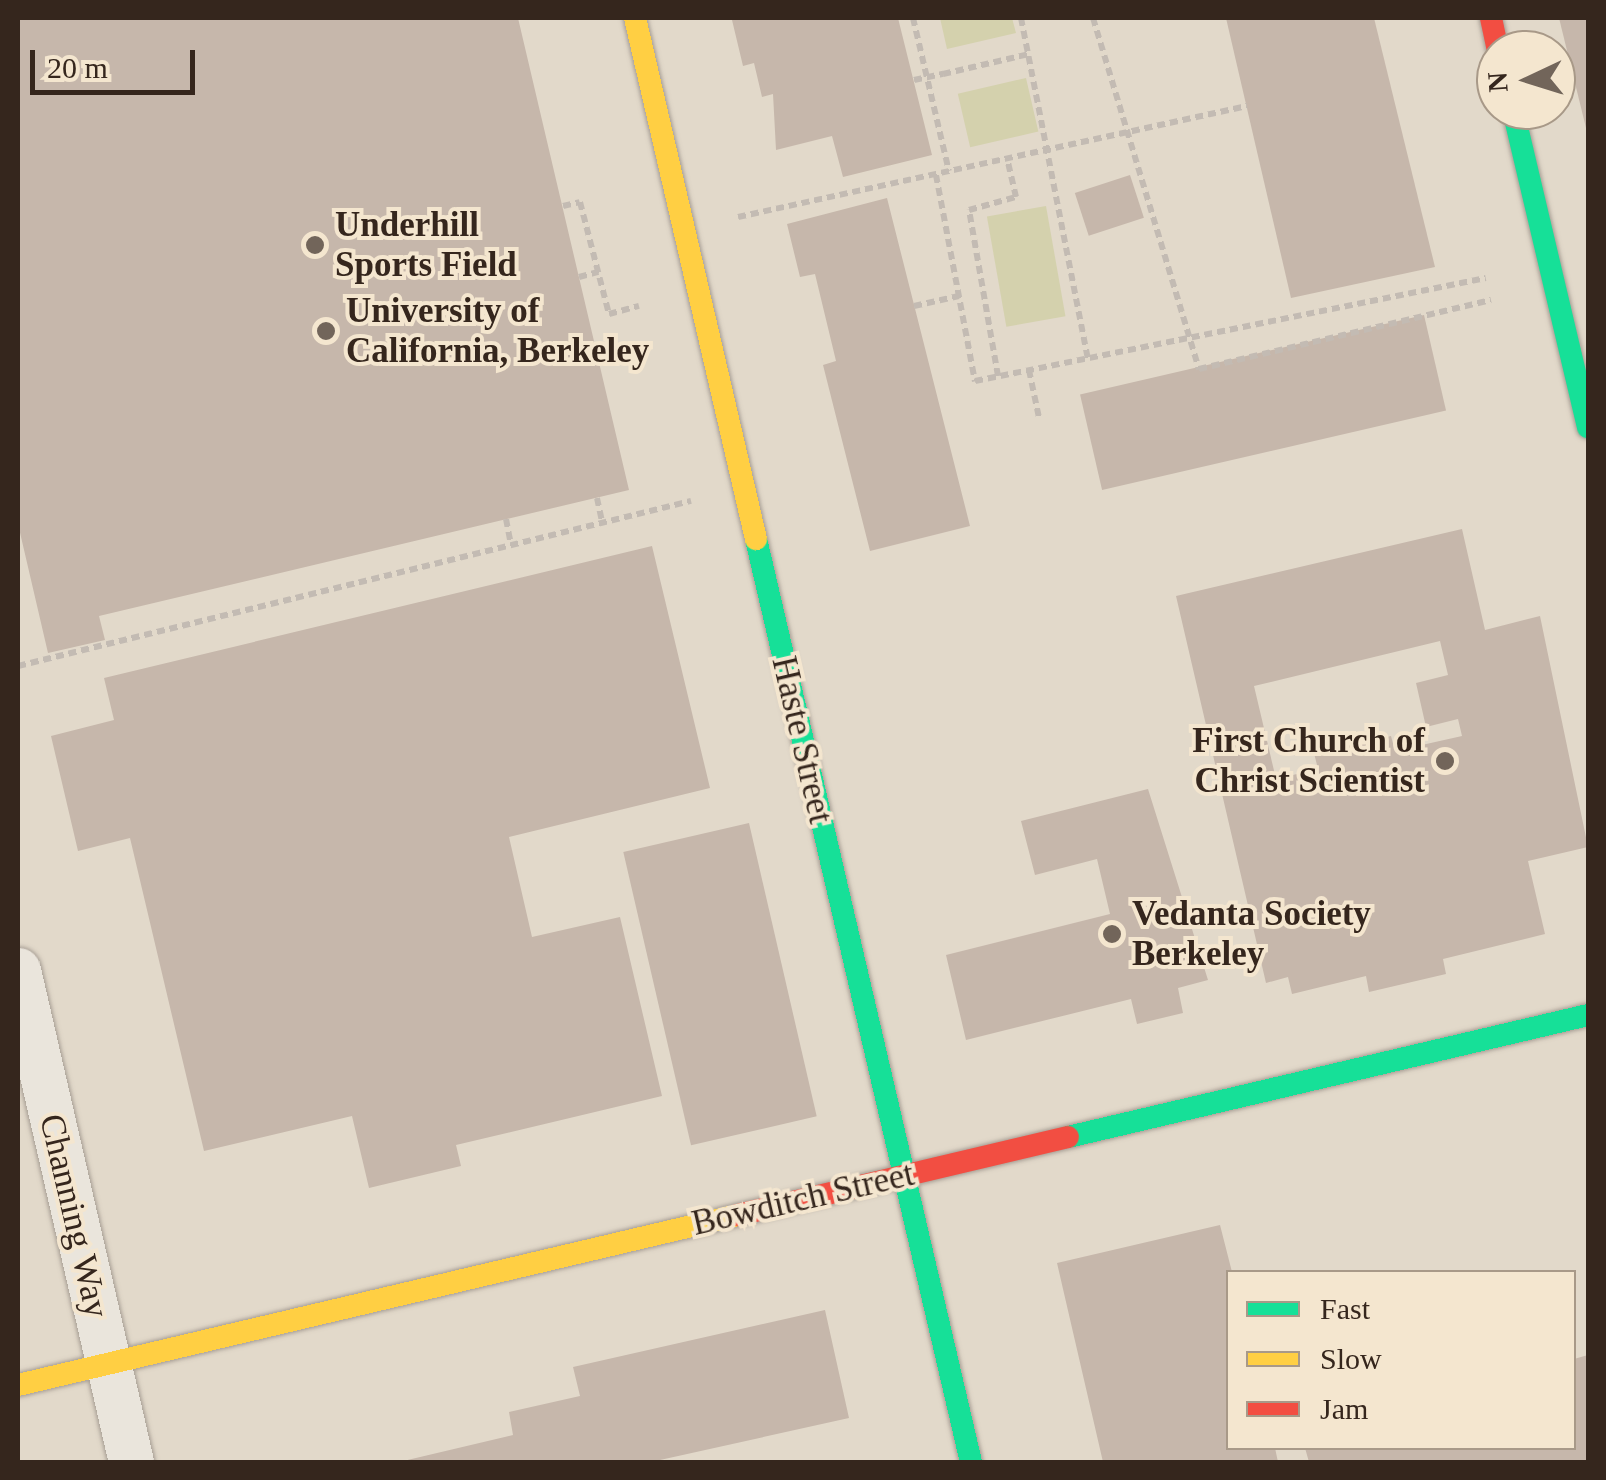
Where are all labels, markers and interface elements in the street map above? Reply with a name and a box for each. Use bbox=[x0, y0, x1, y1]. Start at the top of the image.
scale bar bbox=[35, 30, 200, 92]
north arrow bbox=[1476, 30, 1576, 130]
text: 20 m bbox=[47, 51, 108, 84]
text: N bbox=[1481, 71, 1514, 93]
place label: Underhill Sports Field bbox=[335, 204, 517, 286]
marker: Underhill Sports Field bbox=[304, 234, 326, 256]
place label: University of California, Berkeley bbox=[346, 290, 649, 372]
marker: University of California, Berkeley bbox=[315, 320, 337, 342]
street label: Haste Street bbox=[762, 652, 842, 828]
place label: First Church of Christ Scientist bbox=[1192, 720, 1425, 802]
marker: First Church of Christ Scientist bbox=[1434, 750, 1456, 772]
place label: Vedanta Society Berkeley bbox=[1132, 893, 1371, 975]
marker: Vedanta Society Berkeley bbox=[1101, 923, 1123, 945]
street label: Channing Way bbox=[30, 1110, 118, 1322]
street label: Bowditch Street bbox=[688, 1153, 918, 1245]
legend bbox=[1226, 1270, 1576, 1450]
text: Fast bbox=[1320, 1292, 1370, 1325]
text: Slow bbox=[1320, 1342, 1382, 1375]
text: Jam bbox=[1320, 1392, 1368, 1425]

